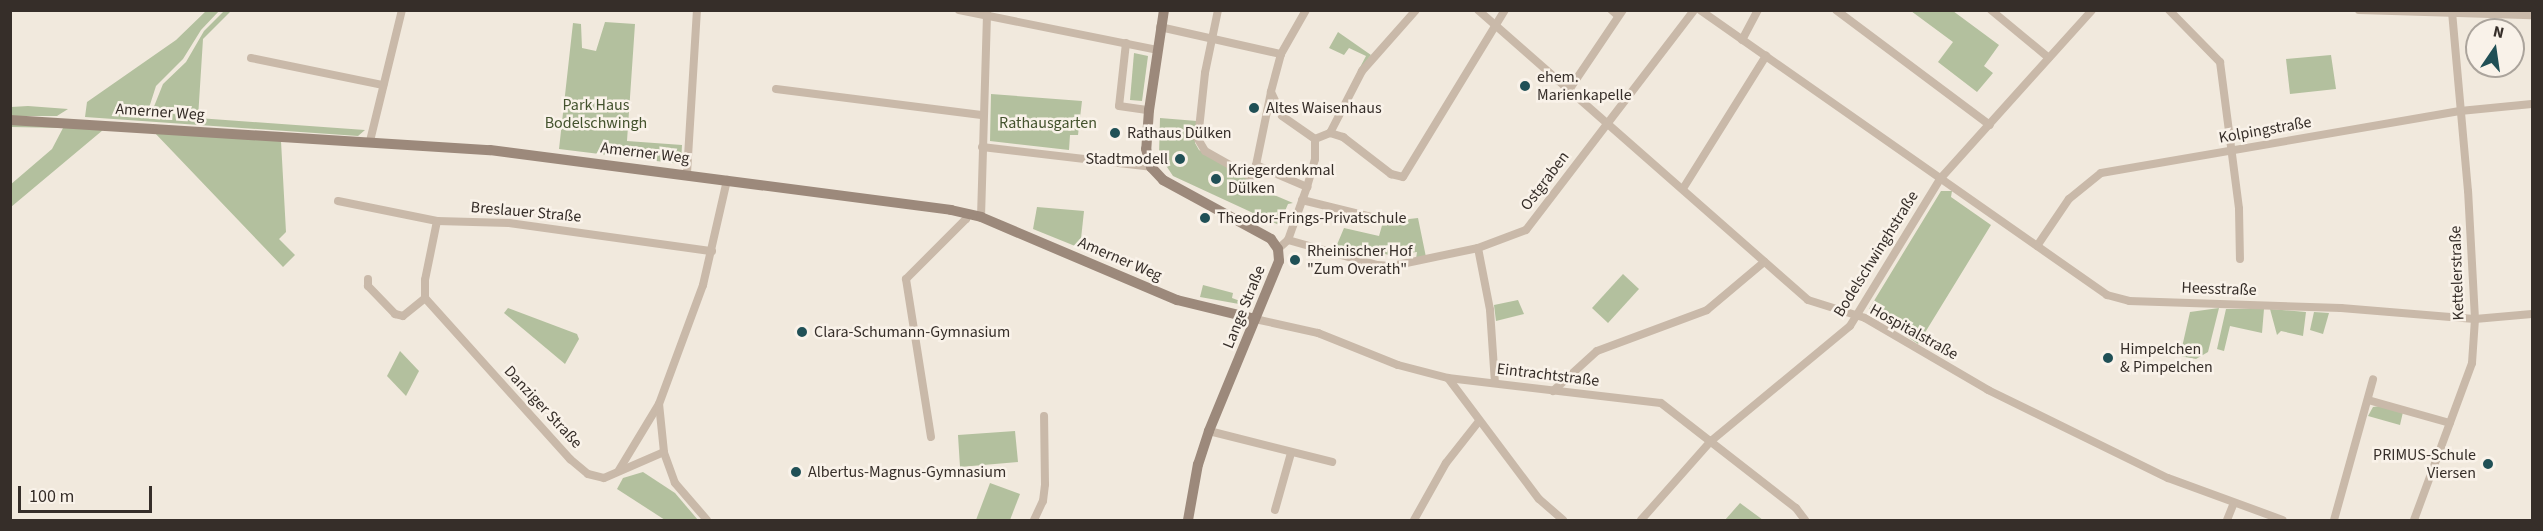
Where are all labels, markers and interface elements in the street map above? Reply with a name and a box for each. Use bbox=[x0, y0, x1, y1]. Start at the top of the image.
north arrow bbox=[2465, 18, 2525, 78]
text: N bbox=[2491, 20, 2506, 44]
place label: ehem. Marienkapelle bbox=[1537, 67, 1632, 105]
marker: ehem. Marienkapelle bbox=[1518, 79, 1532, 93]
park label: Park Haus Bodelschwingh bbox=[545, 95, 647, 133]
place label: Altes Waisenhaus bbox=[1266, 98, 1382, 118]
street label: Amerner Weg bbox=[115, 99, 205, 125]
marker: Altes Waisenhaus bbox=[1247, 101, 1261, 115]
street label: Kolpingstraße bbox=[2217, 112, 2313, 148]
park label: Rathausgarten bbox=[999, 113, 1097, 133]
place label: Rathaus Dülken bbox=[1127, 123, 1232, 143]
marker: Rathaus Dülken bbox=[1108, 126, 1122, 140]
street label: Amerner Weg bbox=[600, 138, 690, 168]
street label: Ostgraben bbox=[1517, 148, 1573, 214]
place label: Stadtmodell bbox=[1086, 149, 1168, 169]
marker: Stadtmodell bbox=[1173, 152, 1187, 166]
place label: Kriegerdenkmal Dülken bbox=[1228, 160, 1335, 198]
marker: Kriegerdenkmal Dülken bbox=[1209, 172, 1223, 186]
street label: Bodelschwinghstraße bbox=[1829, 188, 1923, 320]
street label: Breslauer Straße bbox=[470, 198, 582, 226]
place label: Theodor-Frings-Privatschule bbox=[1217, 208, 1407, 228]
marker: Theodor-Frings-Privatschule bbox=[1198, 211, 1212, 225]
street label: Kettelerstraße bbox=[2446, 225, 2468, 321]
street label: Amerner Weg bbox=[1075, 233, 1165, 285]
place label: Rheinischer Hof "Zum Overath" bbox=[1307, 241, 1413, 279]
marker: Rheinischer Hof "Zum Overath" bbox=[1288, 253, 1302, 267]
street label: Lange Straße bbox=[1219, 263, 1269, 351]
street label: Heesstraße bbox=[2181, 278, 2257, 300]
street label: Hospitalstraße bbox=[1866, 300, 1962, 364]
place label: Clara-Schumann-Gymnasium bbox=[814, 322, 1010, 342]
marker: Clara-Schumann-Gymnasium bbox=[795, 325, 809, 339]
place label: Himpelchen & Pimpelchen bbox=[2120, 339, 2213, 377]
marker: Himpelchen & Pimpelchen bbox=[2101, 351, 2115, 365]
street label: Eintrachtstraße bbox=[1496, 359, 1600, 391]
street label: Danziger Straße bbox=[500, 362, 586, 452]
place label: PRIMUS-Schule Viersen bbox=[2373, 445, 2476, 483]
marker: PRIMUS-Schule Viersen bbox=[2481, 457, 2495, 471]
place label: Albertus-Magnus-Gymnasium bbox=[808, 462, 1006, 482]
marker: Albertus-Magnus-Gymnasium bbox=[789, 465, 803, 479]
scale bar bbox=[21, 474, 154, 512]
text: 100 m bbox=[29, 484, 74, 509]

